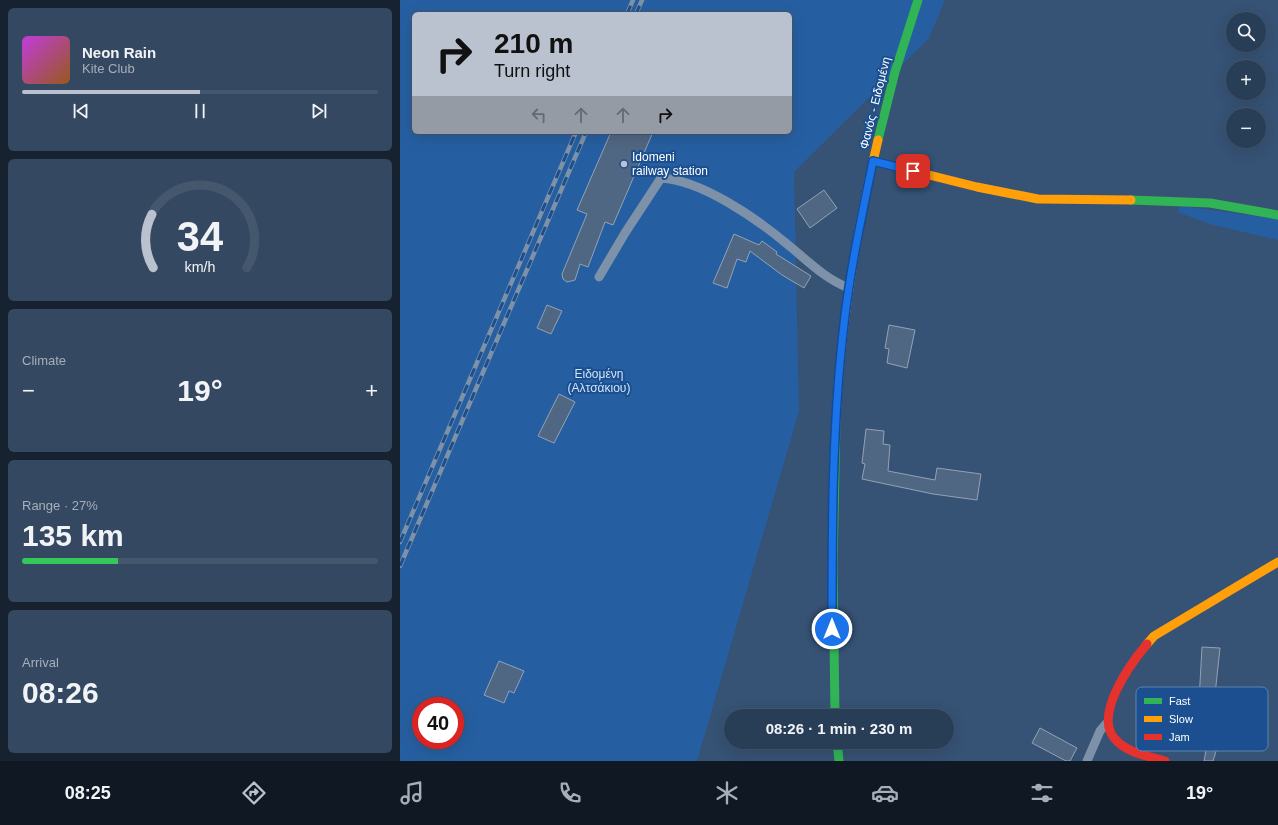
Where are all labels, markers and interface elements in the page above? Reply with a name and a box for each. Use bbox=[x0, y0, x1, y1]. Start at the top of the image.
map controls bbox=[1226, 12, 1266, 148]
button: search bbox=[1226, 12, 1266, 52]
icon: right bbox=[428, 28, 480, 80]
text: 210 m bbox=[494, 28, 573, 59]
text: Neon Rain bbox=[82, 44, 156, 61]
street label: Φανός - Ειδομένη bbox=[857, 55, 893, 151]
button: + bbox=[1226, 60, 1266, 100]
text: Kite Club bbox=[82, 61, 135, 76]
text: Turn right bbox=[494, 61, 570, 81]
icon: previous bbox=[70, 100, 92, 122]
icon: pause bbox=[189, 100, 211, 122]
icon: next bbox=[308, 100, 330, 122]
icon: left bbox=[528, 104, 550, 126]
icon: ahead bbox=[570, 104, 592, 126]
icon: ahead bbox=[612, 104, 634, 126]
icon: right bbox=[654, 104, 676, 126]
button: − bbox=[1226, 108, 1266, 148]
place label: Idomeni railway station bbox=[632, 150, 708, 178]
pin bbox=[896, 154, 930, 188]
marker: Idomeni railway station bbox=[619, 159, 629, 169]
icon: arrive bbox=[902, 160, 924, 182]
text: 34 bbox=[177, 213, 223, 260]
text: km/h bbox=[185, 258, 216, 274]
text: Climate bbox=[22, 353, 66, 368]
park label: Ειδομένη (Αλτσάκιου) bbox=[568, 367, 630, 395]
text: 19° bbox=[177, 374, 223, 407]
text: − bbox=[22, 378, 35, 403]
text: + bbox=[365, 378, 378, 403]
text: Range · 27% bbox=[22, 498, 98, 513]
text: 135 km bbox=[22, 519, 124, 552]
position arrow bbox=[811, 608, 853, 650]
text: Arrival bbox=[22, 655, 59, 670]
text: 08:26 bbox=[22, 676, 99, 709]
legend bbox=[1136, 687, 1268, 751]
text: Fast bbox=[1169, 695, 1190, 707]
speed limit sign: 40 bbox=[412, 697, 464, 749]
text: Slow bbox=[1169, 713, 1193, 725]
text: 08:26 · 1 min · 230 m bbox=[766, 720, 912, 737]
text: Jam bbox=[1169, 731, 1190, 743]
icon: directions bbox=[240, 779, 268, 807]
icon: music bbox=[398, 779, 426, 807]
icon: phone bbox=[556, 779, 584, 807]
icon: climate bbox=[713, 779, 741, 807]
icon: car bbox=[871, 779, 899, 807]
icon: filters bbox=[1028, 779, 1056, 807]
text: 08:25 bbox=[65, 783, 111, 803]
text: 19° bbox=[1186, 783, 1213, 803]

